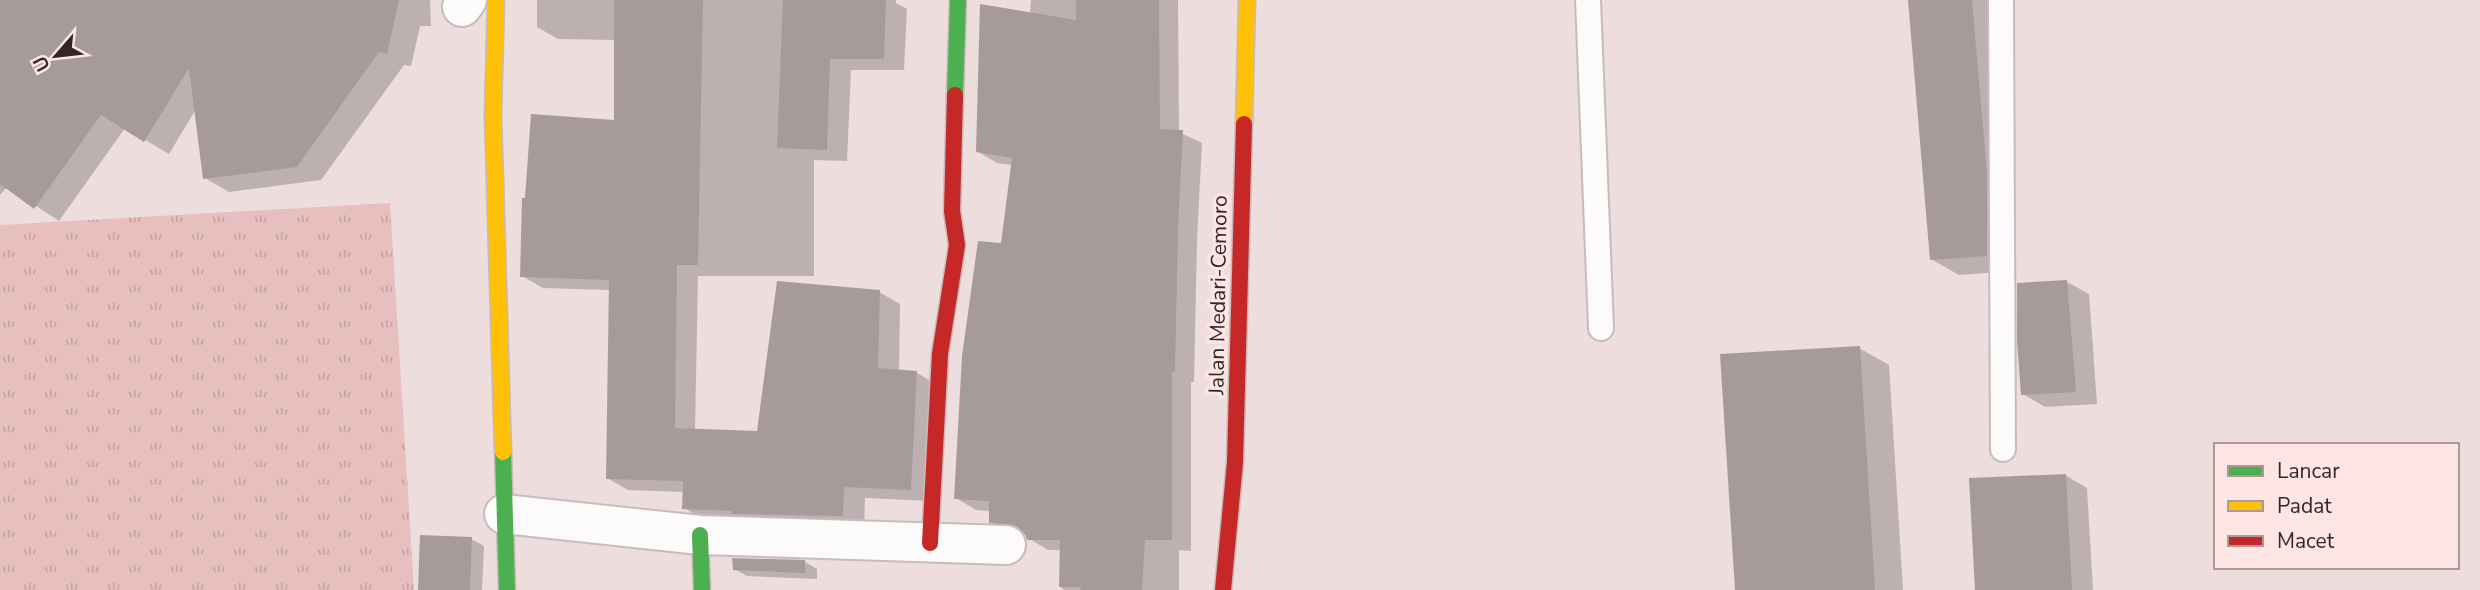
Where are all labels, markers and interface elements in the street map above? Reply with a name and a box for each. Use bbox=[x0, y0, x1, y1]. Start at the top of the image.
north arrow bbox=[21, 21, 91, 91]
text: U bbox=[27, 51, 57, 76]
street label: Jalan Medari-Cemoro bbox=[1202, 195, 1234, 396]
legend bbox=[2214, 443, 2459, 569]
text: Lancar bbox=[2277, 457, 2340, 485]
text: Padat bbox=[2277, 492, 2332, 520]
text: Macet bbox=[2277, 527, 2335, 555]

